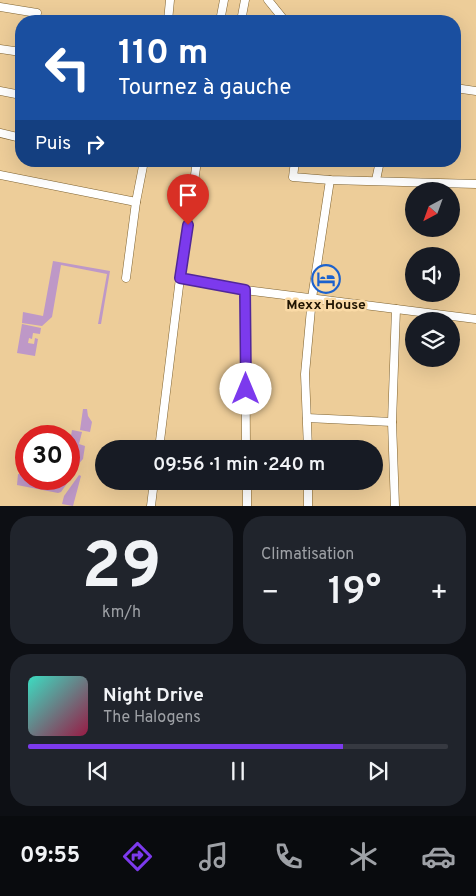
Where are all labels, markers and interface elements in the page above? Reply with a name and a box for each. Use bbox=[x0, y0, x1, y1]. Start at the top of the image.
text: 110 m bbox=[118, 32, 208, 76]
icon: left bbox=[35, 35, 100, 100]
text: Tournez à gauche bbox=[118, 75, 291, 102]
icon: right bbox=[81, 130, 109, 158]
text: Puis bbox=[35, 132, 71, 156]
pin bbox=[167, 174, 209, 225]
icon: arrive bbox=[174, 181, 202, 209]
north arrow bbox=[405, 182, 460, 238]
map controls bbox=[405, 182, 460, 367]
button: sound bbox=[405, 247, 460, 302]
hotel icon: Mexx House bbox=[311, 264, 341, 294]
place label: Mexx House bbox=[286, 297, 366, 314]
button: layers bbox=[405, 312, 460, 367]
position arrow bbox=[219, 362, 271, 414]
speed limit sign: 30 bbox=[15, 425, 80, 490]
text: 09:56 · 1 min · 240 m bbox=[153, 453, 325, 477]
text: 29 bbox=[82, 529, 161, 611]
text: Climatisation bbox=[261, 545, 354, 565]
text: 19° bbox=[328, 569, 381, 618]
text: − bbox=[261, 576, 279, 612]
text: + bbox=[430, 576, 448, 612]
text: km/h bbox=[102, 603, 141, 623]
text: Night Drive bbox=[103, 684, 204, 708]
text: The Halogens bbox=[103, 708, 201, 728]
icon: previous bbox=[84, 757, 112, 785]
icon: pause bbox=[224, 757, 252, 785]
icon: next bbox=[364, 757, 392, 785]
icon: directions bbox=[120, 839, 155, 874]
icon: music bbox=[196, 839, 231, 874]
icon: phone bbox=[271, 839, 306, 874]
icon: climate bbox=[346, 839, 381, 874]
icon: car bbox=[421, 839, 456, 874]
text: 09:55 bbox=[20, 843, 80, 870]

